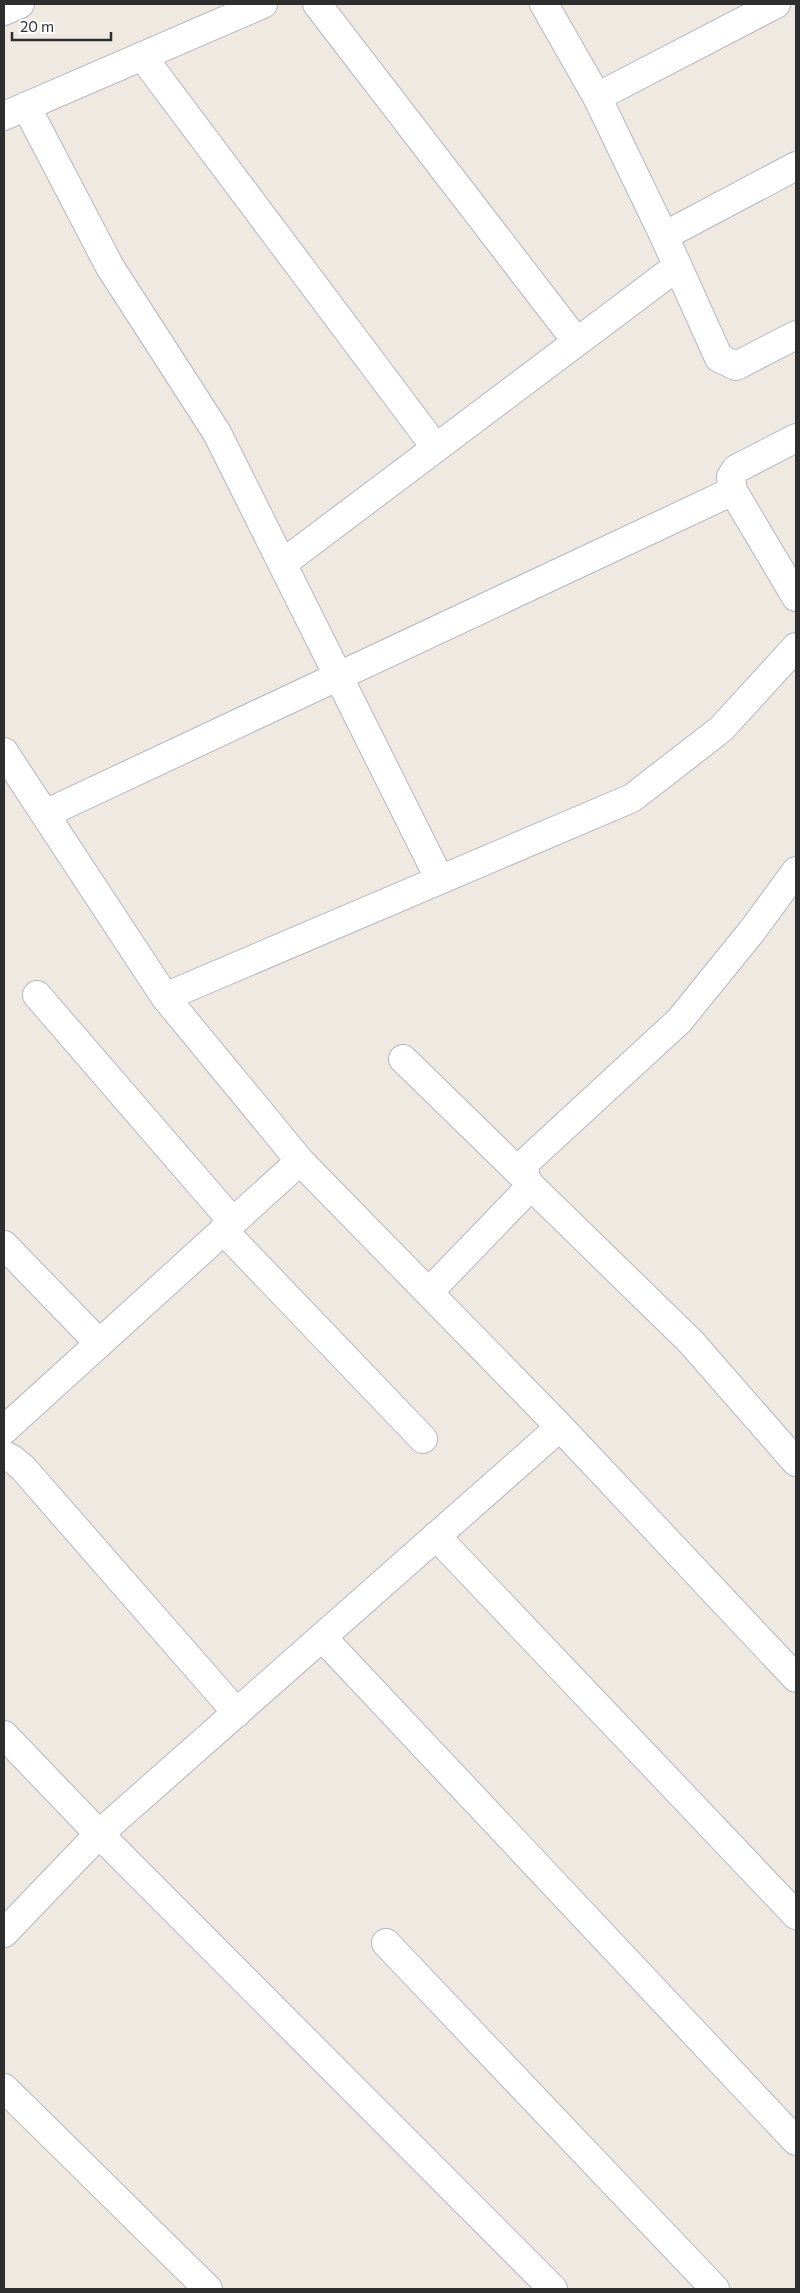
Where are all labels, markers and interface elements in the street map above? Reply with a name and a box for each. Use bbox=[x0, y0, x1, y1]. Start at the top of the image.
scale bar bbox=[12, 10, 111, 42]
text: 20 m bbox=[20, 17, 54, 35]

